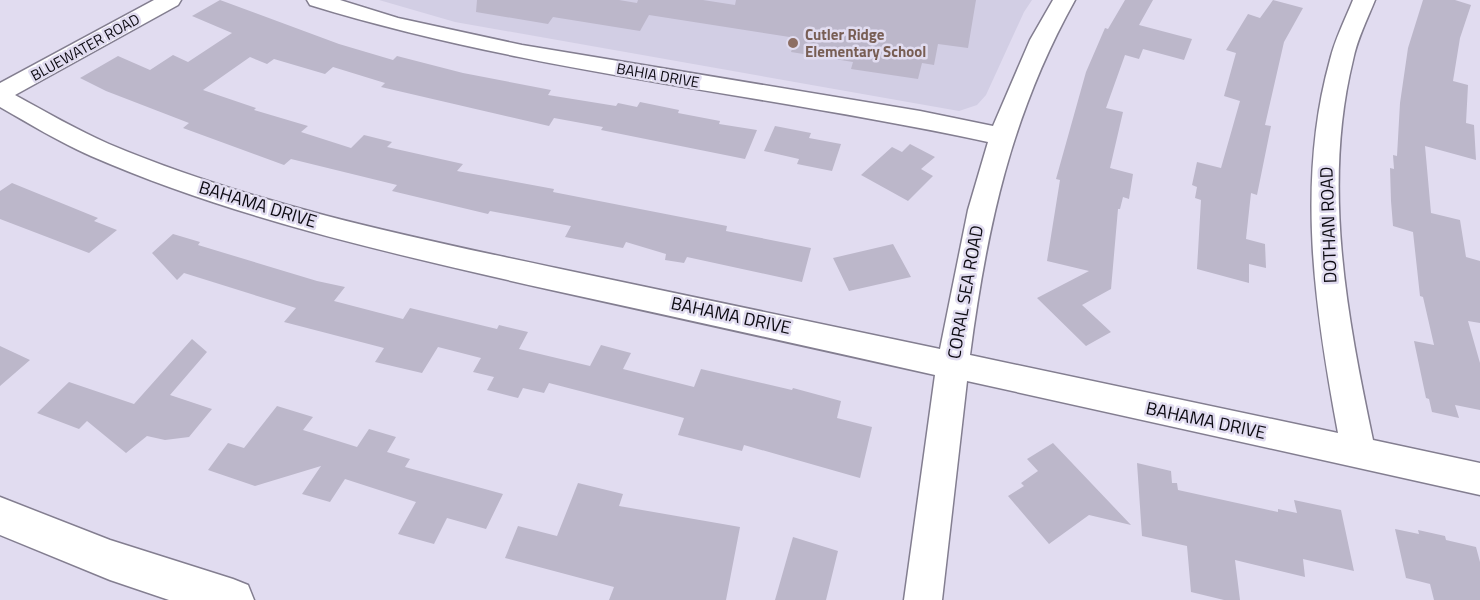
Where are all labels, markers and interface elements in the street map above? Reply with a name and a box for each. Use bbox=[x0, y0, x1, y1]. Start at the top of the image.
street label: BLUEWATER ROAD bbox=[26, 7, 144, 87]
place label: Cutler Ridge Elementary School bbox=[805, 23, 926, 63]
marker: Cutler Ridge Elementary School bbox=[786, 36, 800, 50]
street label: BAHIA DRIVE bbox=[615, 56, 701, 94]
street label: DOTHAN ROAD bbox=[1312, 166, 1344, 284]
street label: BAHAMA DRIVE bbox=[196, 173, 320, 235]
street label: CORAL SEA ROAD bbox=[940, 223, 990, 361]
street label: BAHAMA DRIVE bbox=[669, 289, 793, 341]
street label: BAHAMA DRIVE bbox=[1144, 394, 1268, 446]

